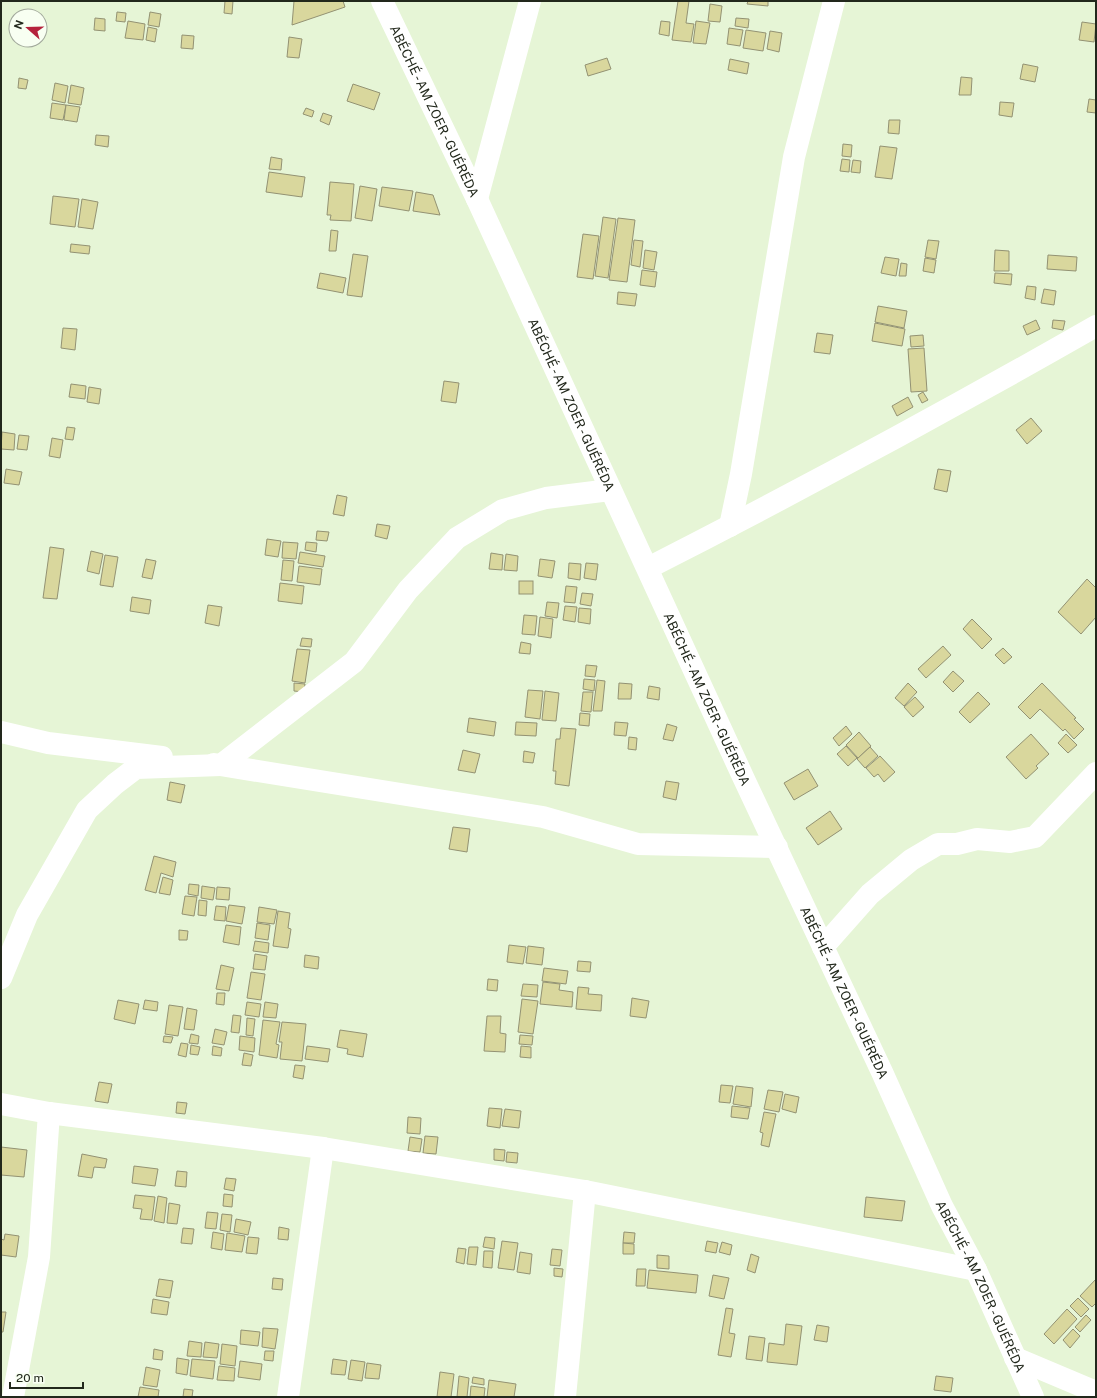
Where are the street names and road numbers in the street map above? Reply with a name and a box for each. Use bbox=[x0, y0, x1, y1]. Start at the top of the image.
street label: ABÉCHÉ - AM ZOER - GUÉRÉDA bbox=[387, 23, 482, 200]
street label: ABÉCHÉ - AM ZOER - GUÉRÉDA bbox=[525, 316, 617, 494]
street label: ABÉCHÉ - AM ZOER - GUÉRÉDA bbox=[660, 610, 753, 788]
street label: ABÉCHÉ - AM ZOER - GUÉRÉDA bbox=[797, 904, 891, 1081]
street label: ABÉCHÉ - AM ZOER - GUÉRÉDA bbox=[933, 1198, 1028, 1375]

